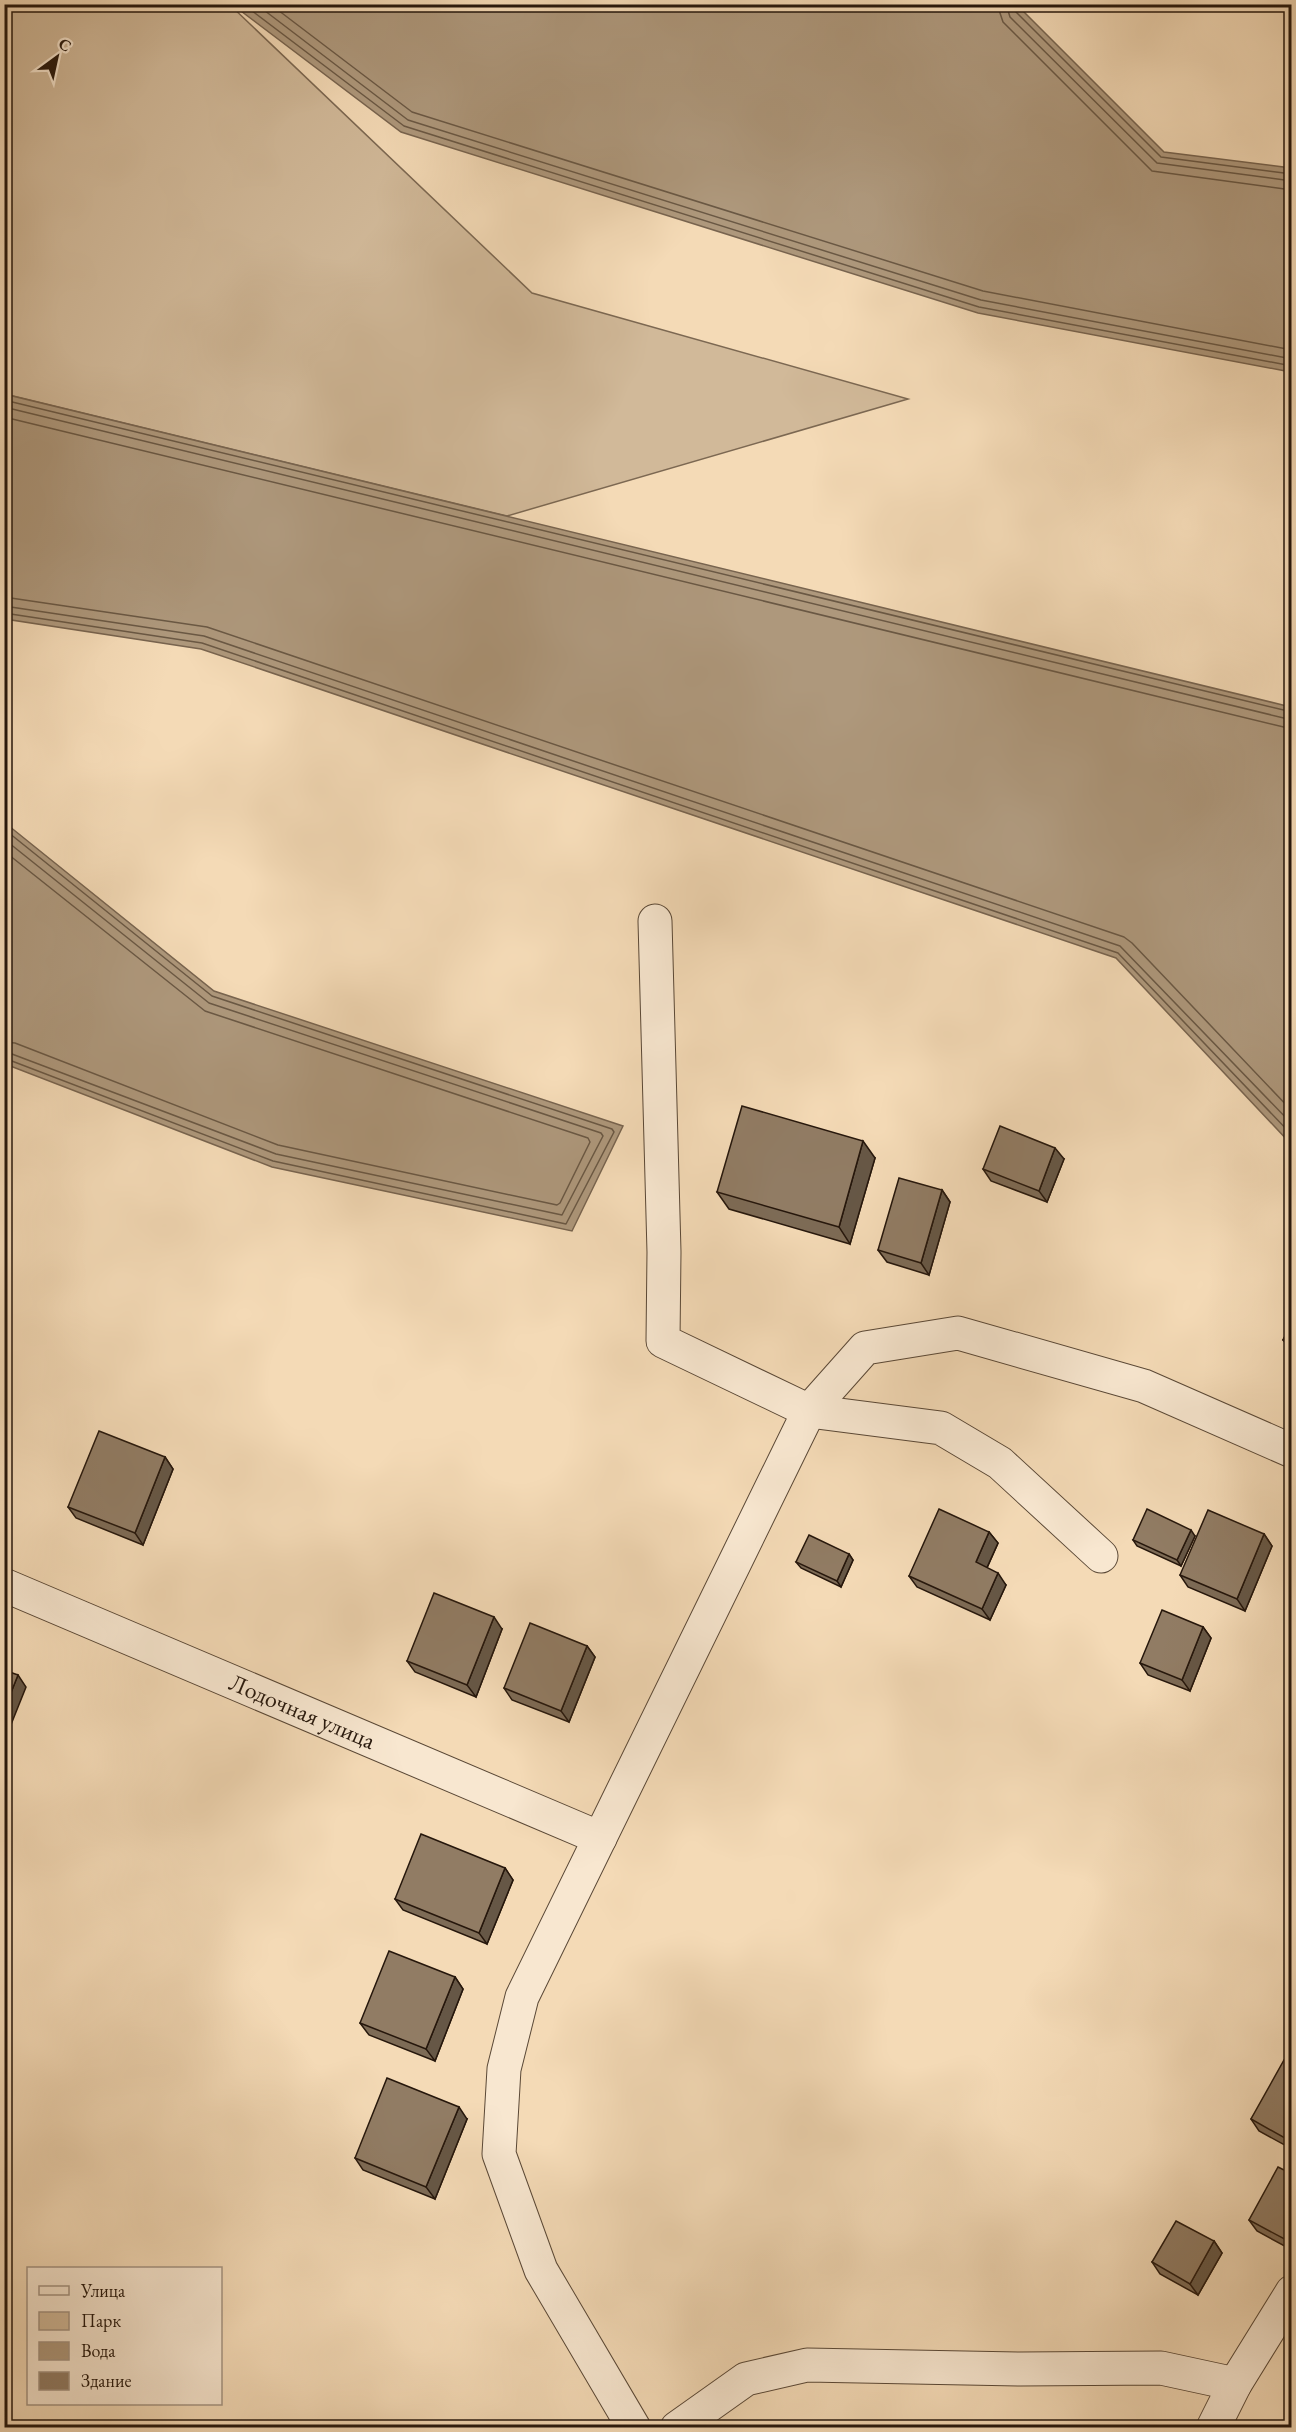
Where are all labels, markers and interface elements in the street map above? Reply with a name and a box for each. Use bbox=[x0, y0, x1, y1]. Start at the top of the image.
north arrow bbox=[27, 27, 87, 87]
text: С bbox=[54, 33, 75, 57]
street label: Лодочная улица bbox=[225, 1666, 381, 1756]
legend bbox=[27, 2267, 222, 2405]
text: Улица bbox=[80, 2279, 126, 2302]
text: Парк bbox=[81, 2309, 121, 2332]
text: Вода bbox=[81, 2339, 116, 2362]
text: Здание bbox=[81, 2369, 131, 2392]

